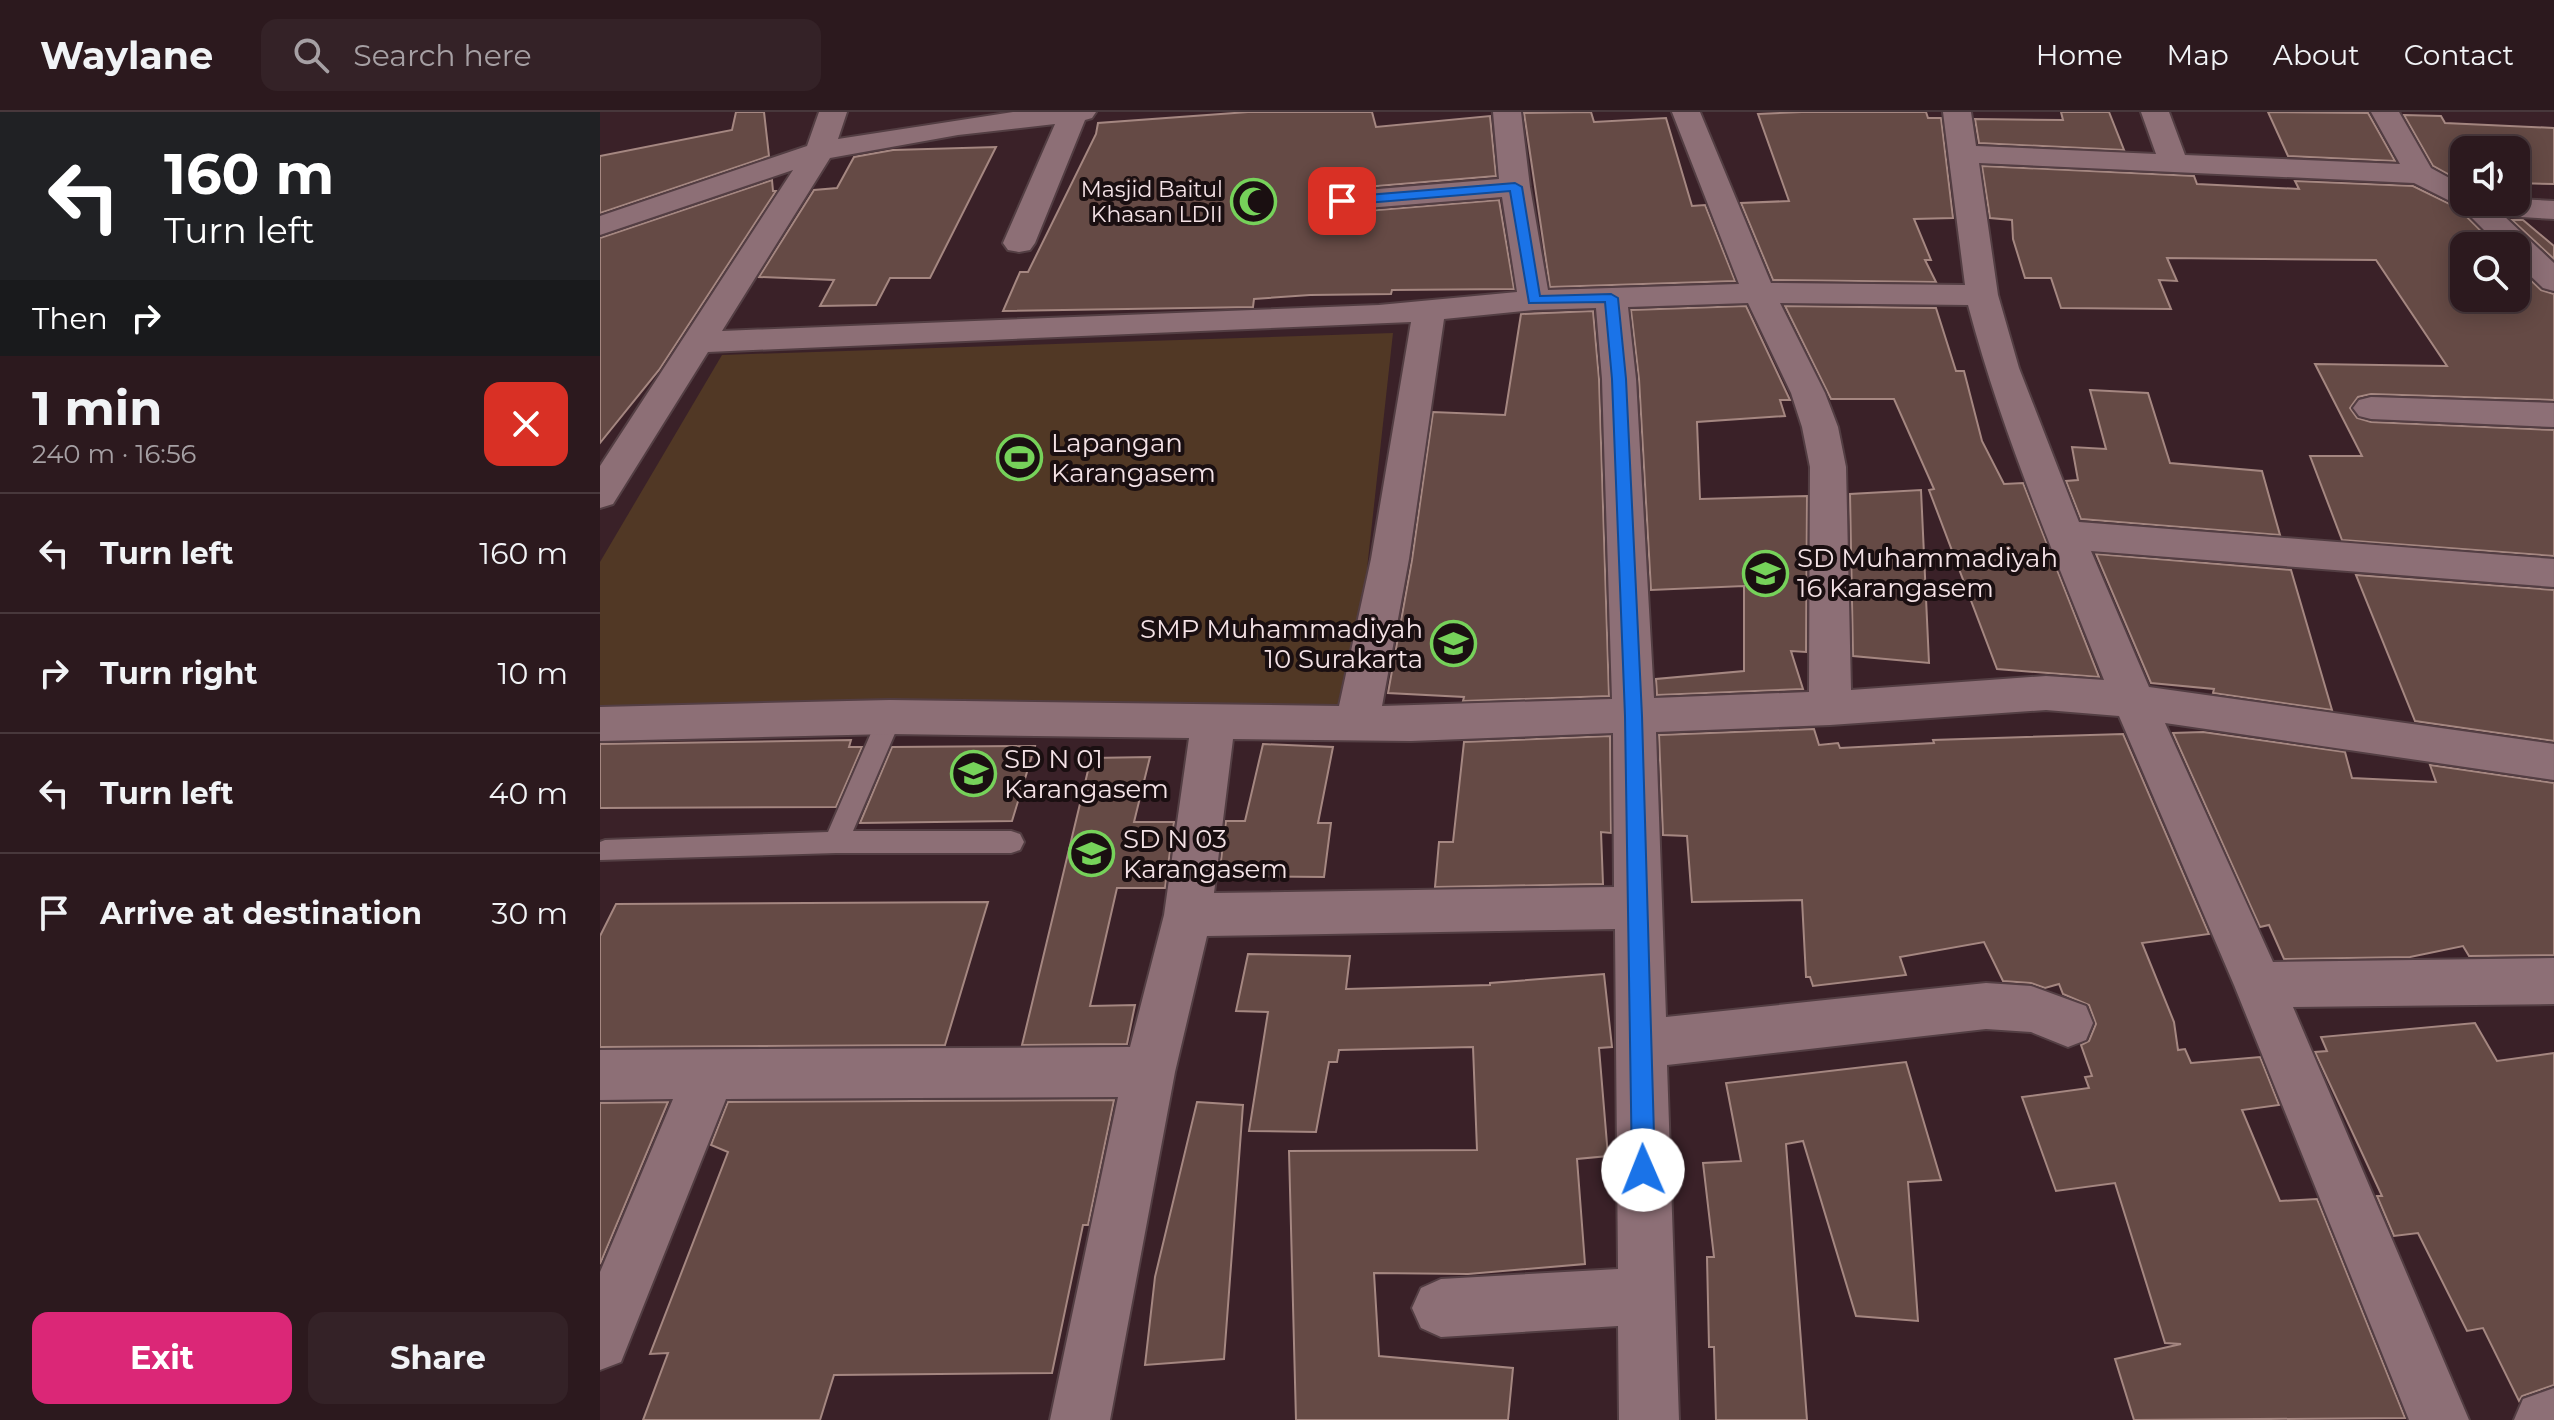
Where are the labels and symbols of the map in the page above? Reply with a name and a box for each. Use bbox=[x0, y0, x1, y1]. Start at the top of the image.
pin bbox=[1308, 167, 1376, 235]
place label: Masjid Baitul Khasan LDII bbox=[1081, 176, 1223, 228]
mosque icon: Masjid Baitul Khasan LDII bbox=[1230, 178, 1278, 226]
place label: Lapangan Karangasem bbox=[1051, 427, 1216, 489]
sports icon: Lapangan Karangasem bbox=[996, 434, 1044, 482]
place label: SD Muhammadiyah 16 Karangasem bbox=[1797, 542, 2058, 604]
school or university icon: SD Muhammadiyah 16 Karangasem bbox=[1742, 549, 1790, 597]
place label: SMP Muhammadiyah 10 Surakarta bbox=[1140, 613, 1423, 675]
school or university icon: SMP Muhammadiyah 10 Surakarta bbox=[1430, 620, 1478, 668]
place label: SD N 01 Karangasem bbox=[1004, 743, 1169, 805]
school or university icon: SD N 01 Karangasem bbox=[949, 750, 997, 798]
place label: SD N 03 Karangasem bbox=[1123, 823, 1288, 885]
school or university icon: SD N 03 Karangasem bbox=[1068, 830, 1116, 878]
position arrow bbox=[1601, 1128, 1685, 1212]

